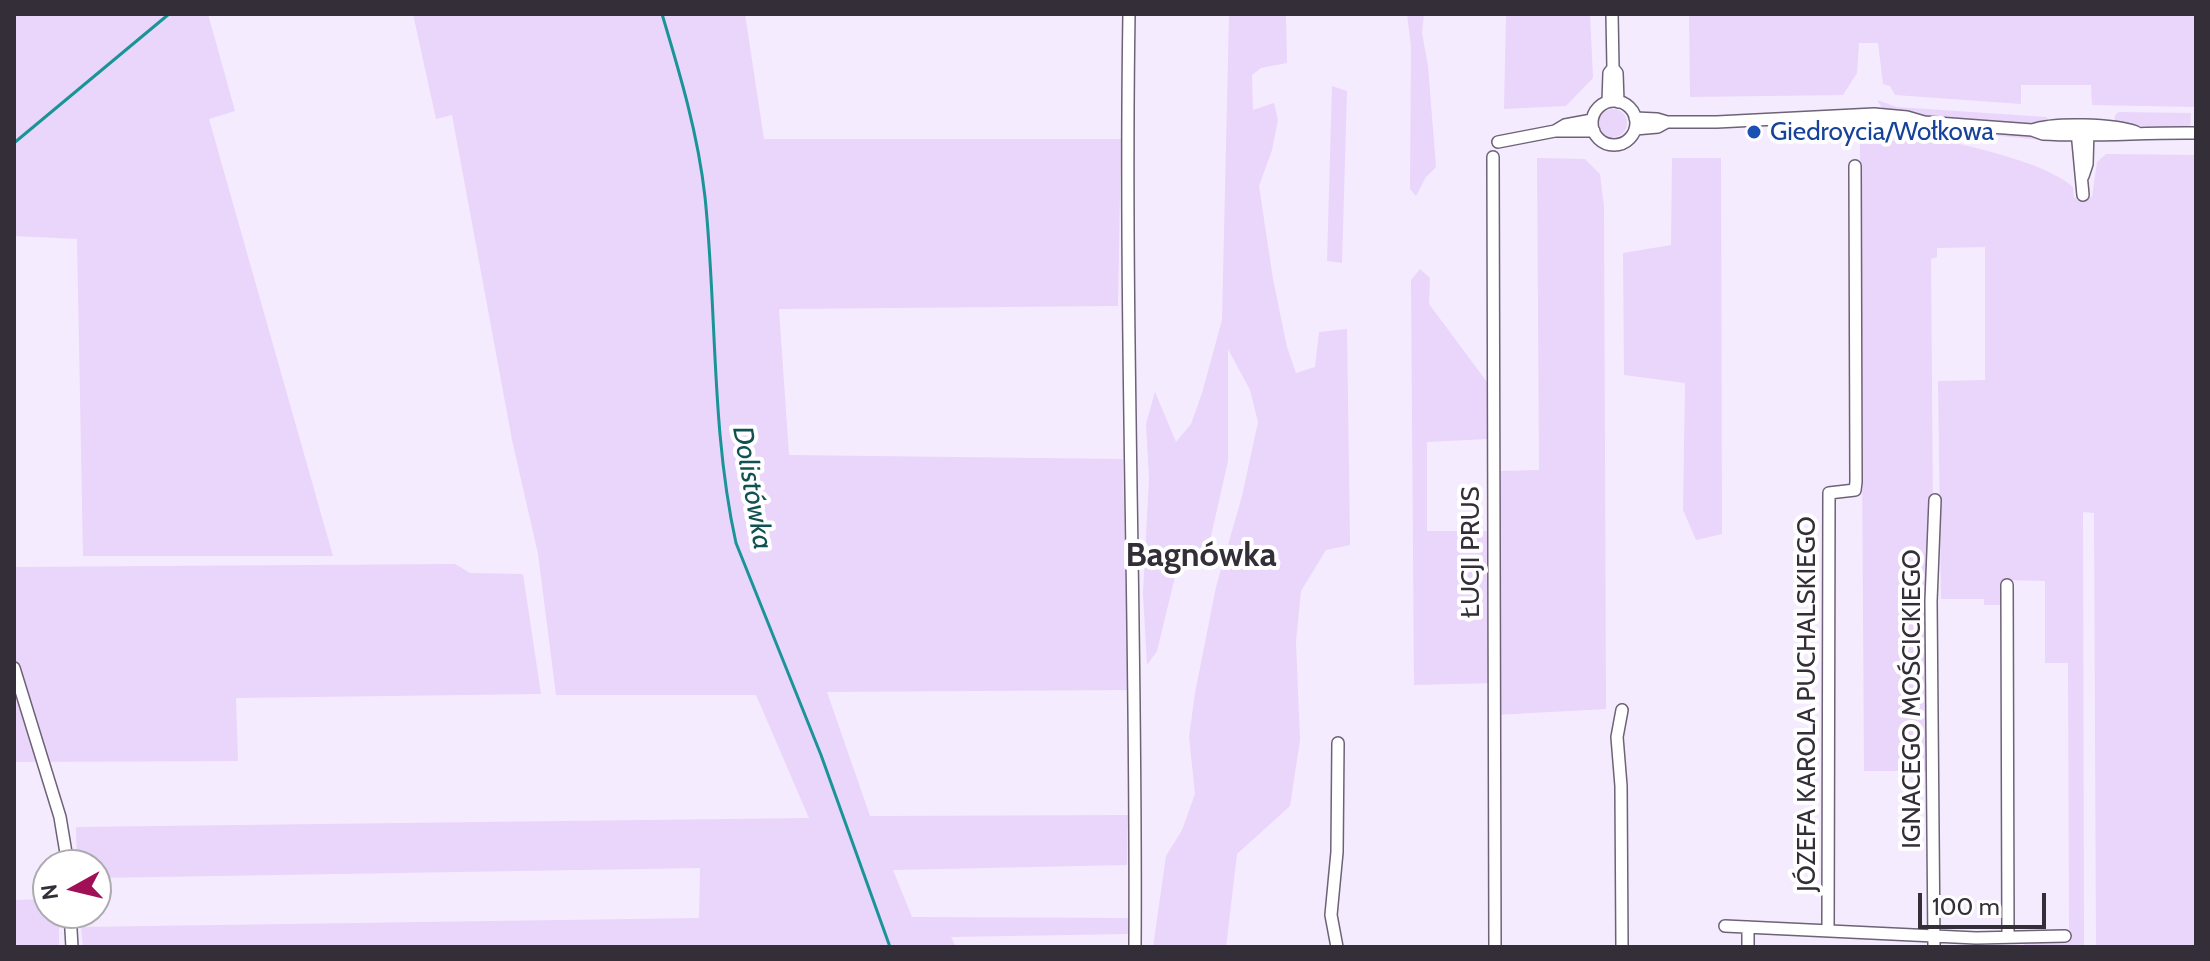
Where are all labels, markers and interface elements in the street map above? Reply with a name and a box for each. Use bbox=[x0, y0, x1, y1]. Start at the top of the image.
place label: Giedroycia/Wołkowa bbox=[1770, 116, 1994, 148]
marker: Giedroycia/Wołkowa bbox=[1745, 123, 1763, 141]
water label: Dolistówka bbox=[725, 424, 779, 552]
street label: ŁUCJI PRUS bbox=[1455, 486, 1487, 618]
street label: JÓZEFA KAROLA PUCHALSKIEGO bbox=[1791, 516, 1823, 892]
district label: Bagnówka bbox=[1125, 536, 1277, 576]
street label: IGNACEGO MOŚCICKIEGO bbox=[1896, 549, 1928, 849]
north arrow bbox=[32, 849, 112, 929]
scale bar bbox=[1922, 877, 2050, 927]
text: N bbox=[35, 883, 64, 902]
text: 100 m bbox=[1932, 892, 2000, 921]

